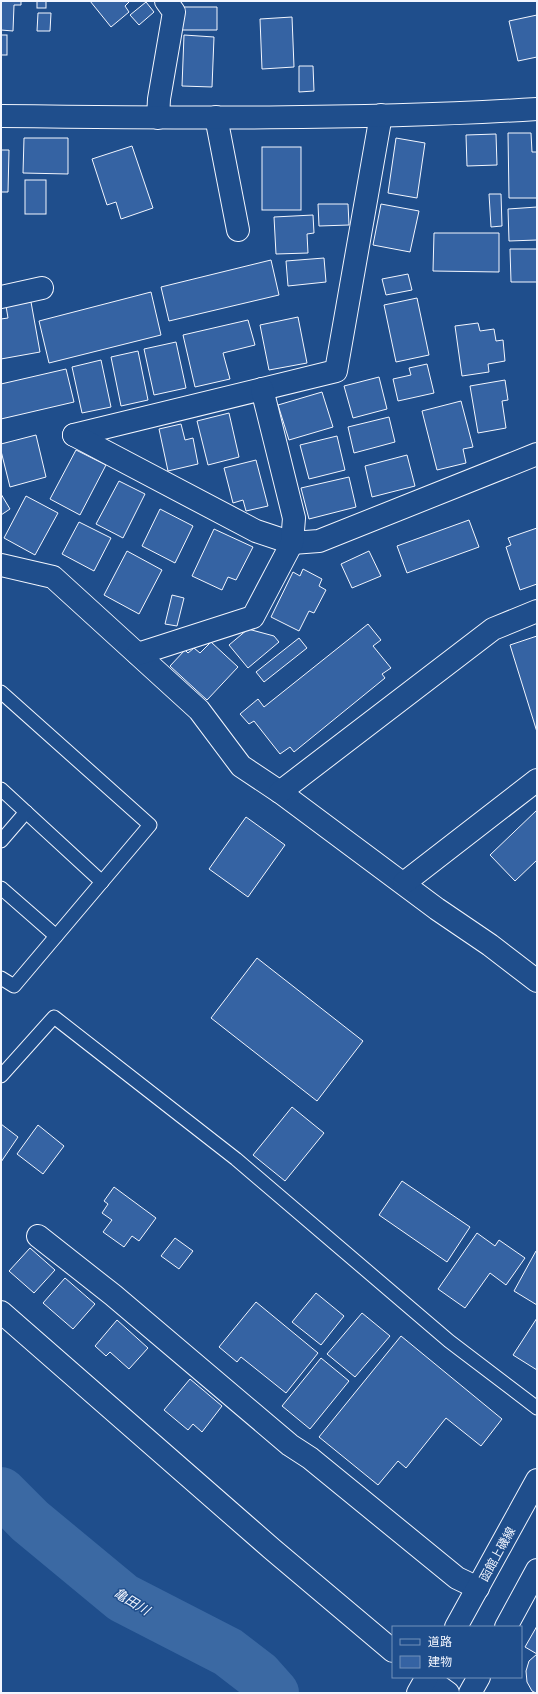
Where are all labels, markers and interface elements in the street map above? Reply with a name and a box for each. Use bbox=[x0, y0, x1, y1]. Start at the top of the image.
street label: 函館上磯線 bbox=[476, 1524, 518, 1584]
water label: 亀田川 bbox=[111, 1584, 155, 1619]
legend bbox=[392, 1626, 522, 1678]
text: 道路 bbox=[428, 1634, 452, 1649]
text: 建物 bbox=[428, 1654, 452, 1669]

